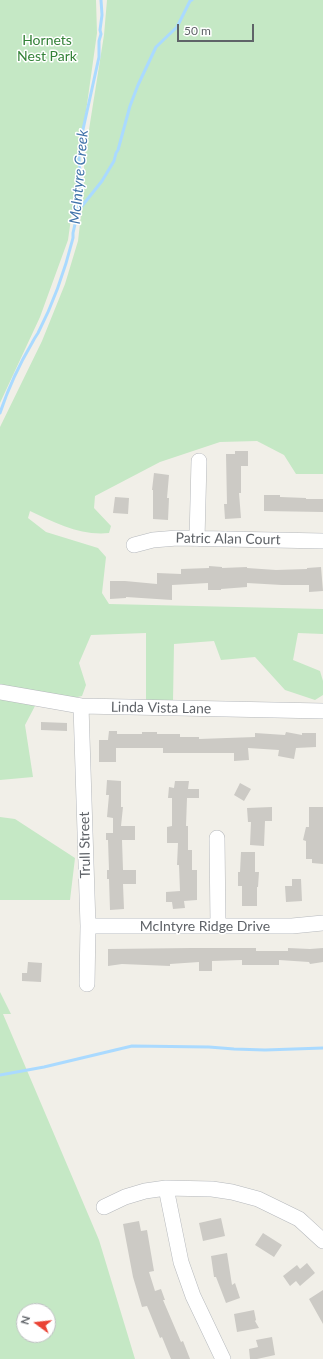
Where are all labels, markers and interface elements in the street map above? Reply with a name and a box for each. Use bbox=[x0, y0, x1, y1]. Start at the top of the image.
scale bar bbox=[179, 16, 256, 42]
text: 50 m bbox=[184, 23, 211, 38]
park label: Hornets Nest Park bbox=[17, 32, 77, 64]
water label: McIntyre Creek bbox=[66, 129, 92, 225]
street label: Patric Alan Court bbox=[175, 530, 281, 548]
street label: Linda Vista Lane bbox=[111, 699, 211, 717]
street label: Trull Street bbox=[76, 812, 94, 878]
street label: McIntyre Ridge Drive bbox=[140, 918, 270, 934]
north arrow bbox=[16, 1303, 56, 1343]
text: N bbox=[18, 1314, 32, 1326]

